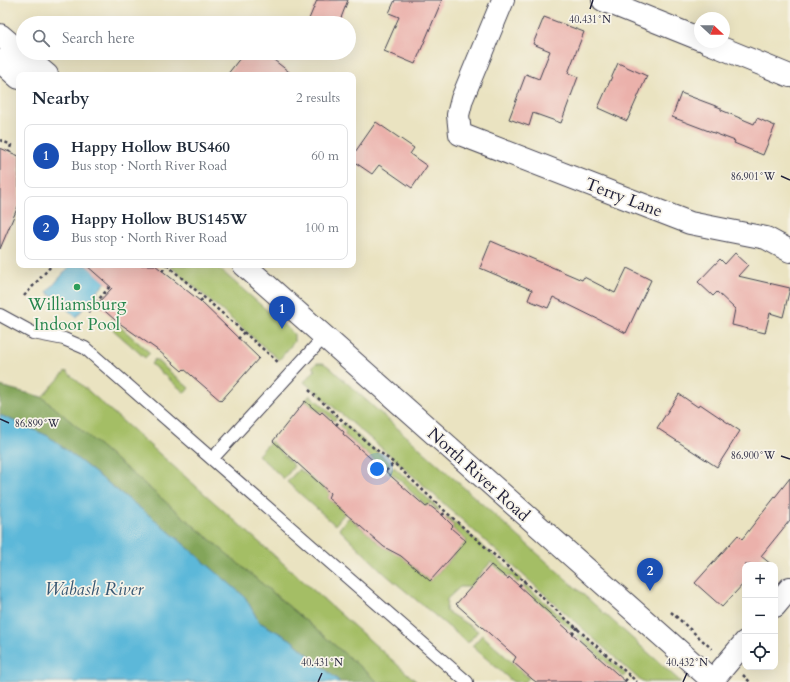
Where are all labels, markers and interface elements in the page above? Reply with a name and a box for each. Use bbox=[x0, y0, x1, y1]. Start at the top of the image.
north arrow bbox=[694, 12, 730, 48]
text: 40.431°N bbox=[569, 13, 611, 27]
search box bbox=[16, 16, 356, 60]
icon: search bbox=[30, 27, 52, 49]
text: Search here bbox=[62, 28, 135, 48]
text: Nearby bbox=[32, 87, 89, 110]
text: 2 results bbox=[296, 89, 340, 107]
text: Happy Hollow BUS460 bbox=[71, 137, 230, 157]
text: 1 bbox=[43, 147, 49, 165]
text: 60 m bbox=[311, 147, 339, 165]
text: Bus stop · North River Road bbox=[71, 157, 227, 175]
text: 86.901°W bbox=[731, 170, 776, 184]
street label: Terry Lane bbox=[582, 172, 666, 223]
text: Happy Hollow BUS145W bbox=[71, 209, 247, 229]
text: 2 bbox=[43, 219, 49, 237]
text: 100 m bbox=[305, 219, 339, 237]
text: Bus stop · North River Road bbox=[71, 229, 227, 247]
marker: Williamsburg Indoor Pool bbox=[72, 282, 82, 292]
place label: Williamsburg Indoor Pool bbox=[27, 293, 127, 336]
pin: 1 bbox=[269, 296, 295, 329]
text: 86.899°W bbox=[15, 417, 60, 431]
street label: North River Road bbox=[423, 422, 535, 526]
text: 86.900°W bbox=[731, 449, 776, 463]
your location bbox=[367, 459, 387, 479]
pin: 2 bbox=[637, 558, 663, 591]
map controls bbox=[742, 562, 778, 670]
button: + bbox=[742, 562, 778, 598]
water label: Wabash River bbox=[45, 577, 144, 602]
button: − bbox=[742, 598, 778, 634]
button: locate bbox=[742, 634, 778, 670]
text: 40.431°N bbox=[301, 656, 343, 670]
text: 40.432°N bbox=[666, 656, 708, 670]

